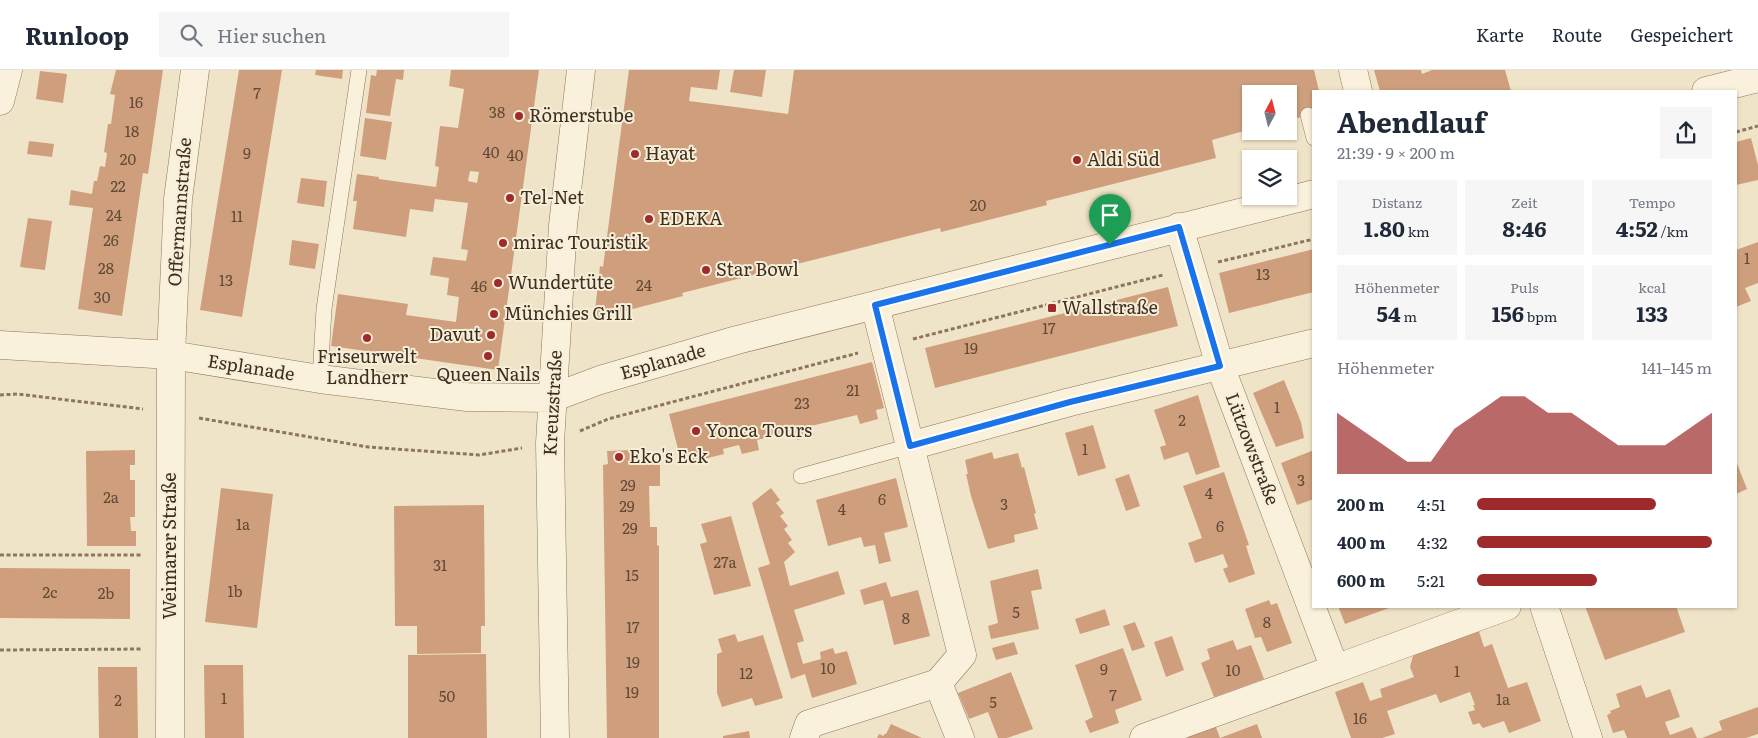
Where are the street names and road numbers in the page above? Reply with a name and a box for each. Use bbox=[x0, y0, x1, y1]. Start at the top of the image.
street label: Offermannstraße bbox=[160, 137, 197, 287]
street label: Esplanade bbox=[617, 335, 708, 386]
street label: Esplanade bbox=[206, 346, 297, 387]
street label: Kreuzstraße bbox=[535, 349, 568, 457]
street label: Lützowstraße bbox=[1220, 388, 1287, 509]
street label: Weimarer Straße bbox=[155, 472, 182, 620]

